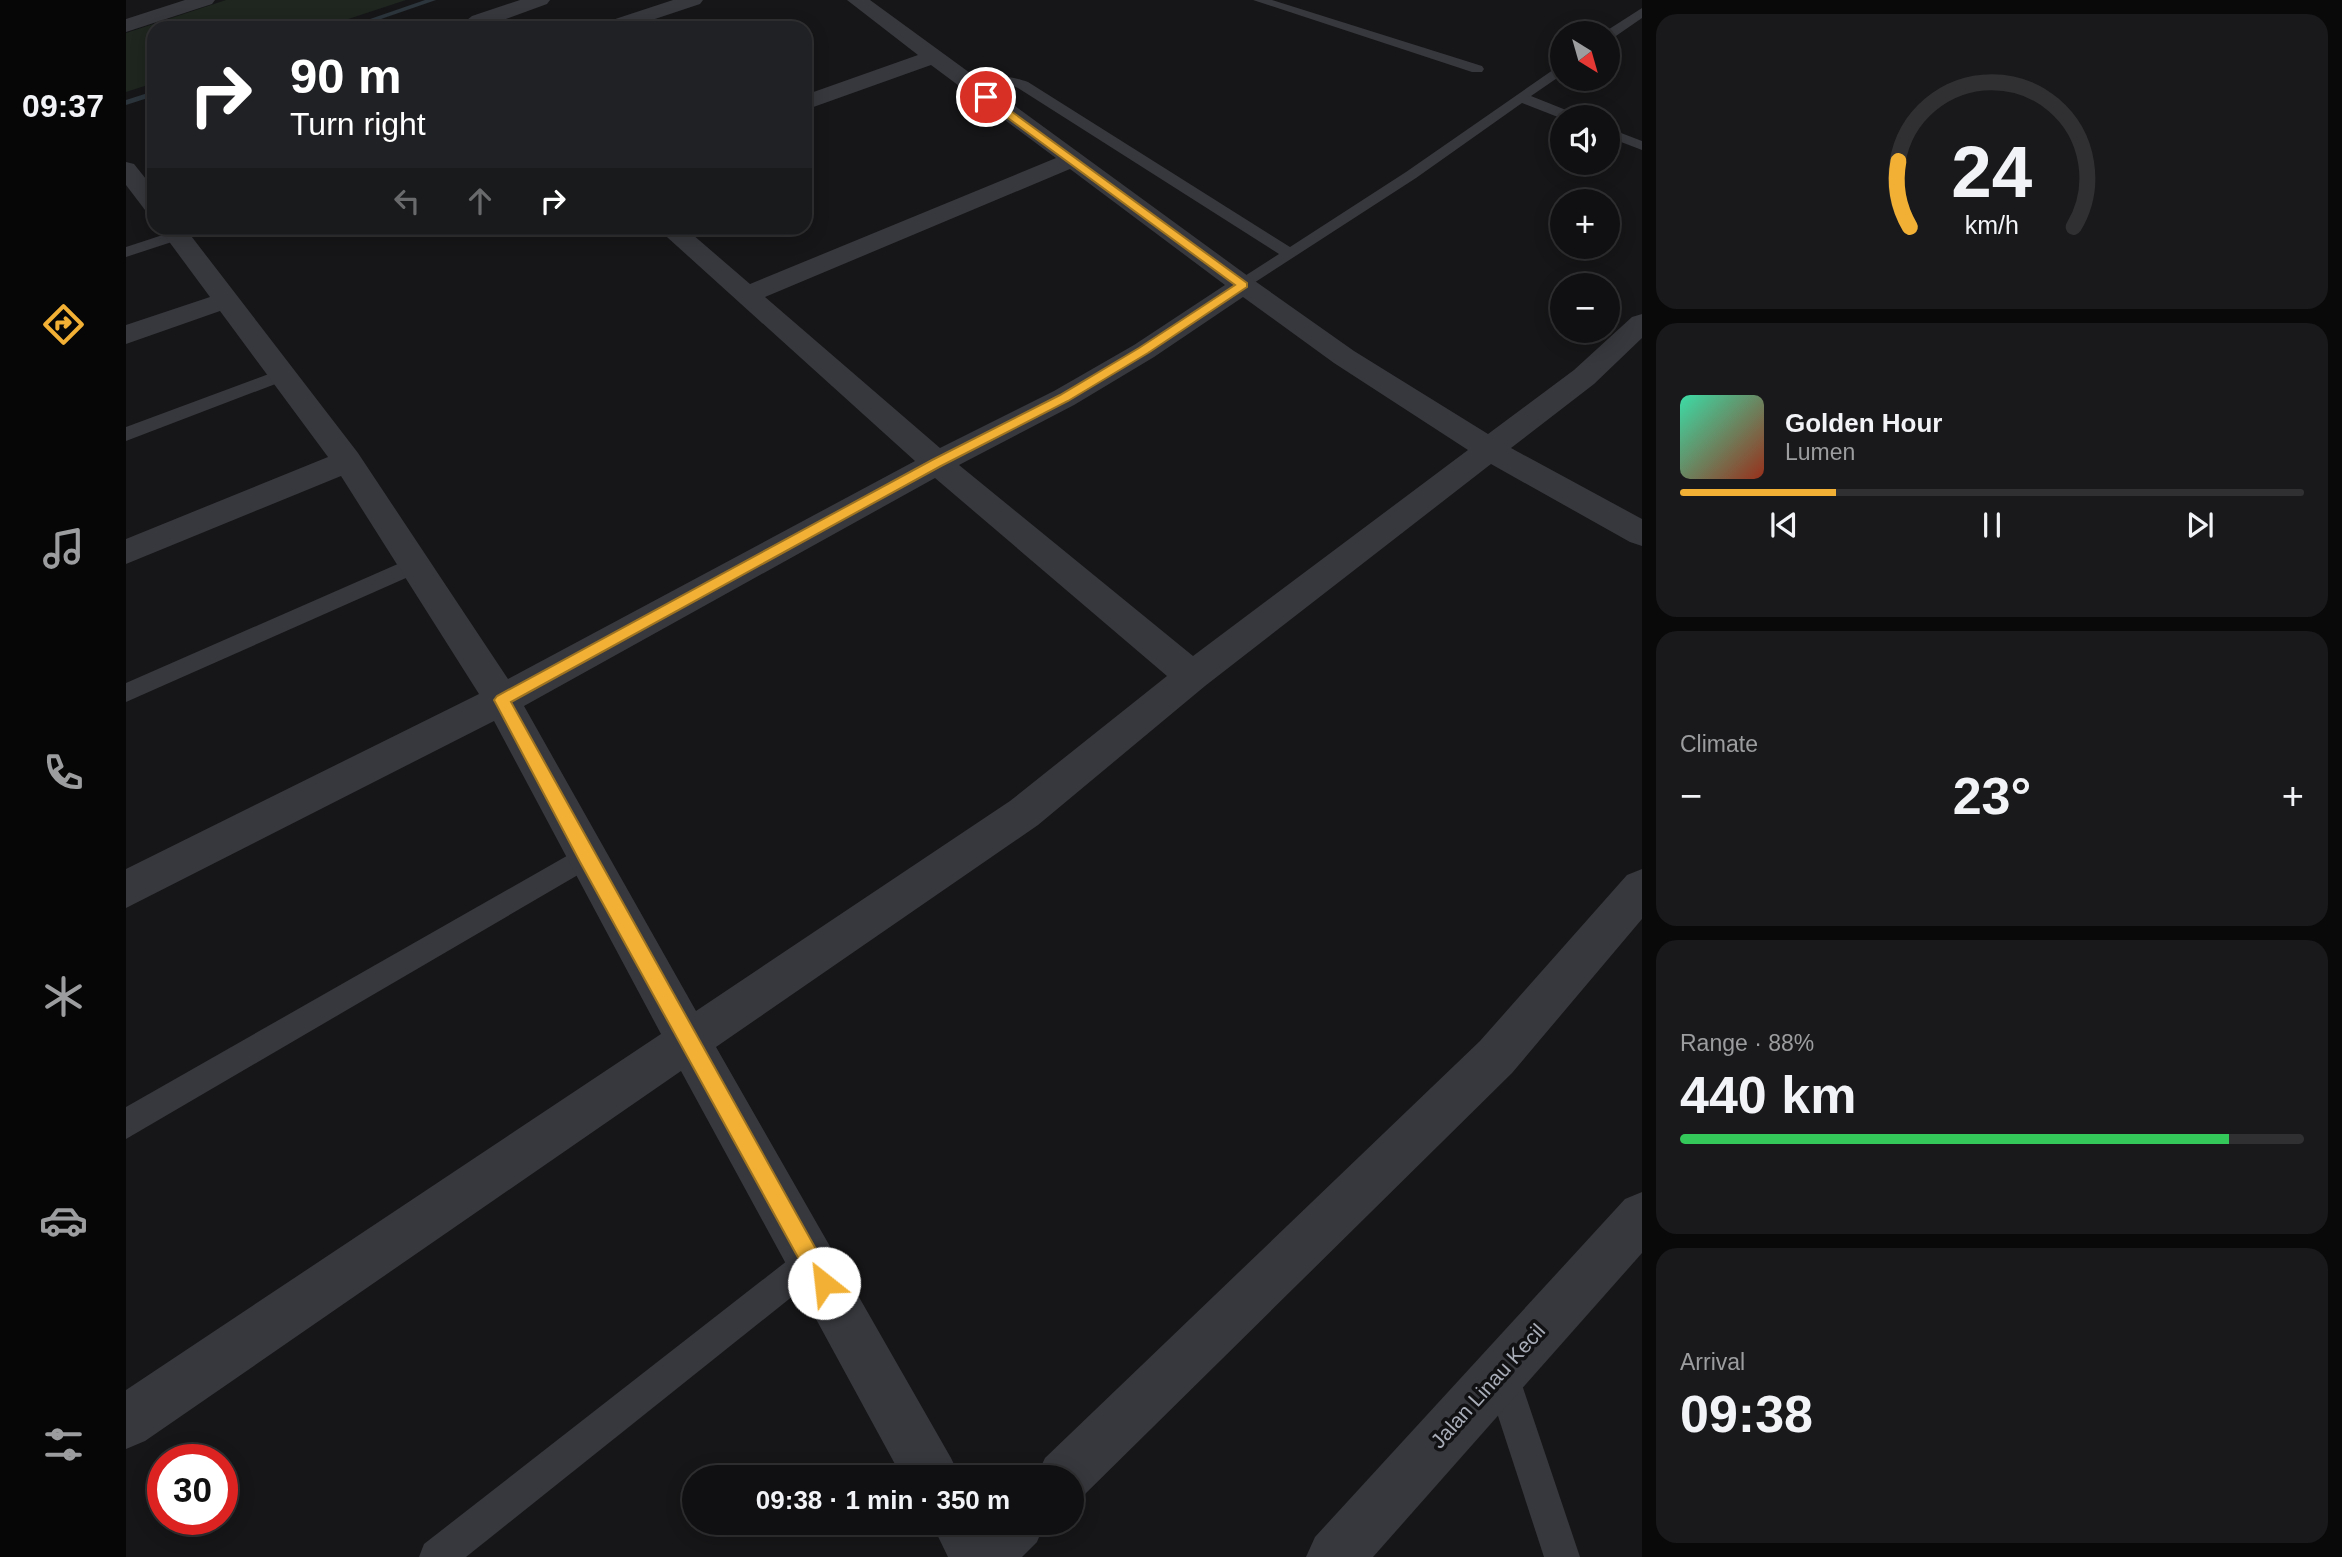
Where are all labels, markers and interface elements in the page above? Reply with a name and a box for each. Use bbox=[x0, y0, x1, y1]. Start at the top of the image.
north arrow bbox=[1550, 21, 1620, 91]
map controls bbox=[1550, 21, 1620, 343]
icon: right bbox=[175, 49, 266, 140]
text: 90 m bbox=[290, 49, 402, 103]
pin bbox=[956, 67, 1016, 127]
icon: arrive bbox=[967, 78, 1005, 116]
text: 09:37 bbox=[22, 88, 104, 124]
button: sound bbox=[1550, 105, 1620, 175]
text: Turn right bbox=[290, 106, 426, 142]
text: 24 bbox=[1952, 132, 2033, 213]
icon: left bbox=[388, 182, 426, 220]
icon: ahead bbox=[461, 182, 499, 220]
icon: right bbox=[534, 182, 572, 220]
button: + bbox=[1550, 189, 1620, 259]
text: km/h bbox=[1965, 211, 2019, 239]
button: − bbox=[1550, 273, 1620, 343]
icon: directions bbox=[39, 300, 88, 349]
text: Golden Hour bbox=[1785, 408, 1942, 438]
text: Lumen bbox=[1785, 439, 1855, 465]
icon: previous bbox=[1765, 506, 1803, 544]
icon: pause bbox=[1973, 506, 2011, 544]
icon: next bbox=[2181, 506, 2219, 544]
icon: music bbox=[39, 524, 88, 573]
text: Climate bbox=[1680, 731, 1758, 757]
icon: phone bbox=[39, 748, 88, 797]
text: 23° bbox=[1953, 767, 2031, 825]
text: − bbox=[1680, 775, 1702, 817]
text: + bbox=[2282, 775, 2304, 817]
icon: climate bbox=[39, 972, 88, 1021]
text: Range · 88% bbox=[1680, 1030, 1814, 1056]
text: 440 km bbox=[1680, 1066, 1856, 1124]
icon: car bbox=[39, 1196, 88, 1245]
position arrow bbox=[787, 1246, 861, 1320]
street label: Jalan Linau Kecil bbox=[1426, 1319, 1549, 1452]
text: Arrival bbox=[1680, 1349, 1745, 1375]
text: 09:38 bbox=[1680, 1385, 1813, 1443]
icon: filters bbox=[39, 1420, 88, 1469]
speed limit sign: 30 bbox=[147, 1444, 238, 1535]
text: 09:38 · 1 min · 350 m bbox=[756, 1485, 1010, 1515]

